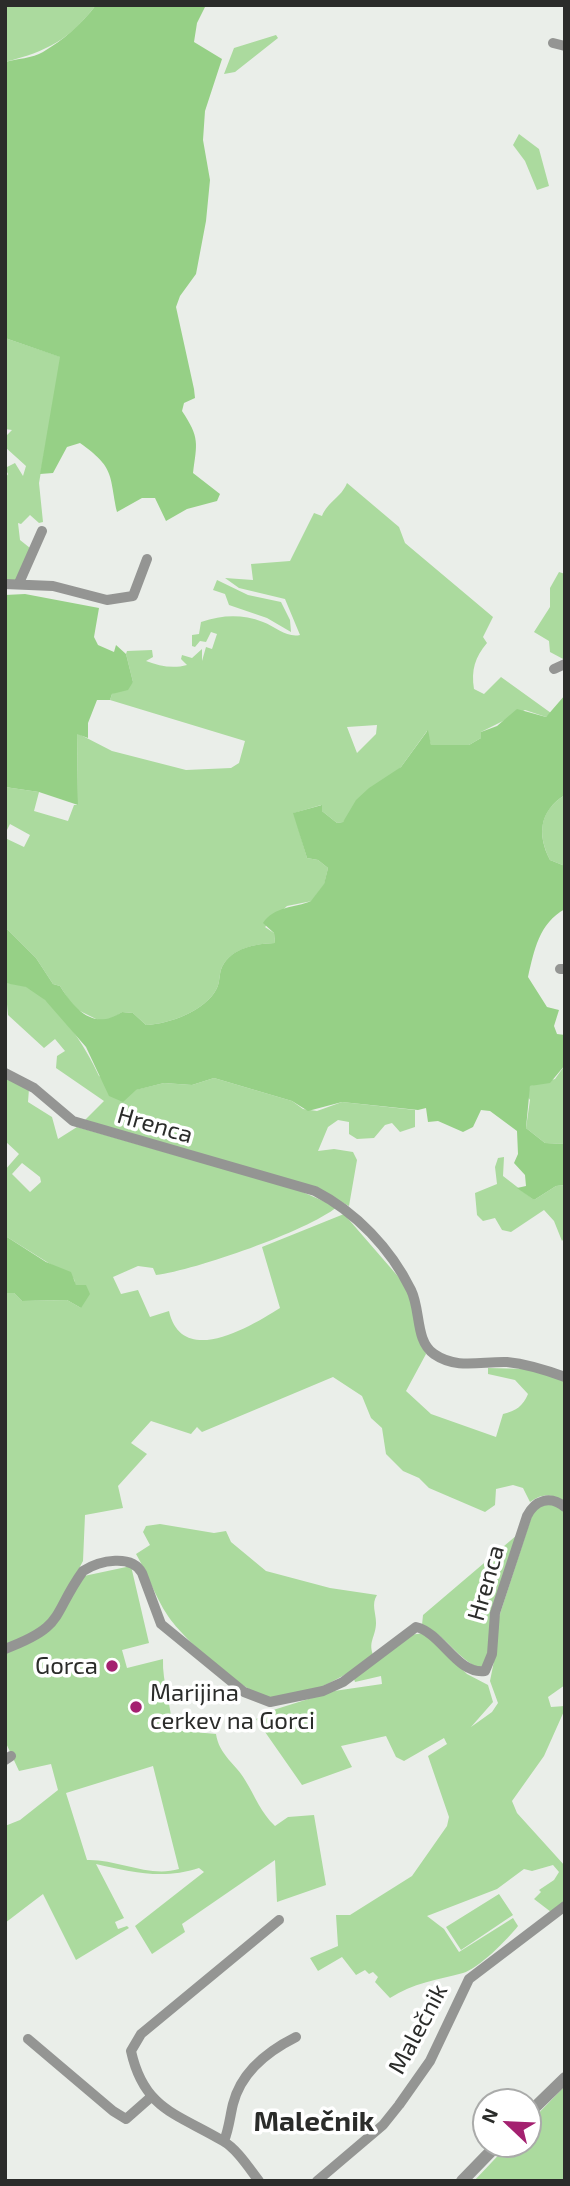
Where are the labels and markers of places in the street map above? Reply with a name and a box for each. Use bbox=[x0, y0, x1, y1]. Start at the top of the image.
place label: Gorca bbox=[35, 1652, 98, 1680]
marker: Gorca bbox=[104, 1658, 120, 1674]
place label: Marijina cerkev na Gorci bbox=[150, 1679, 315, 1735]
marker: Marijina cerkev na Gorci bbox=[128, 1699, 144, 1715]

